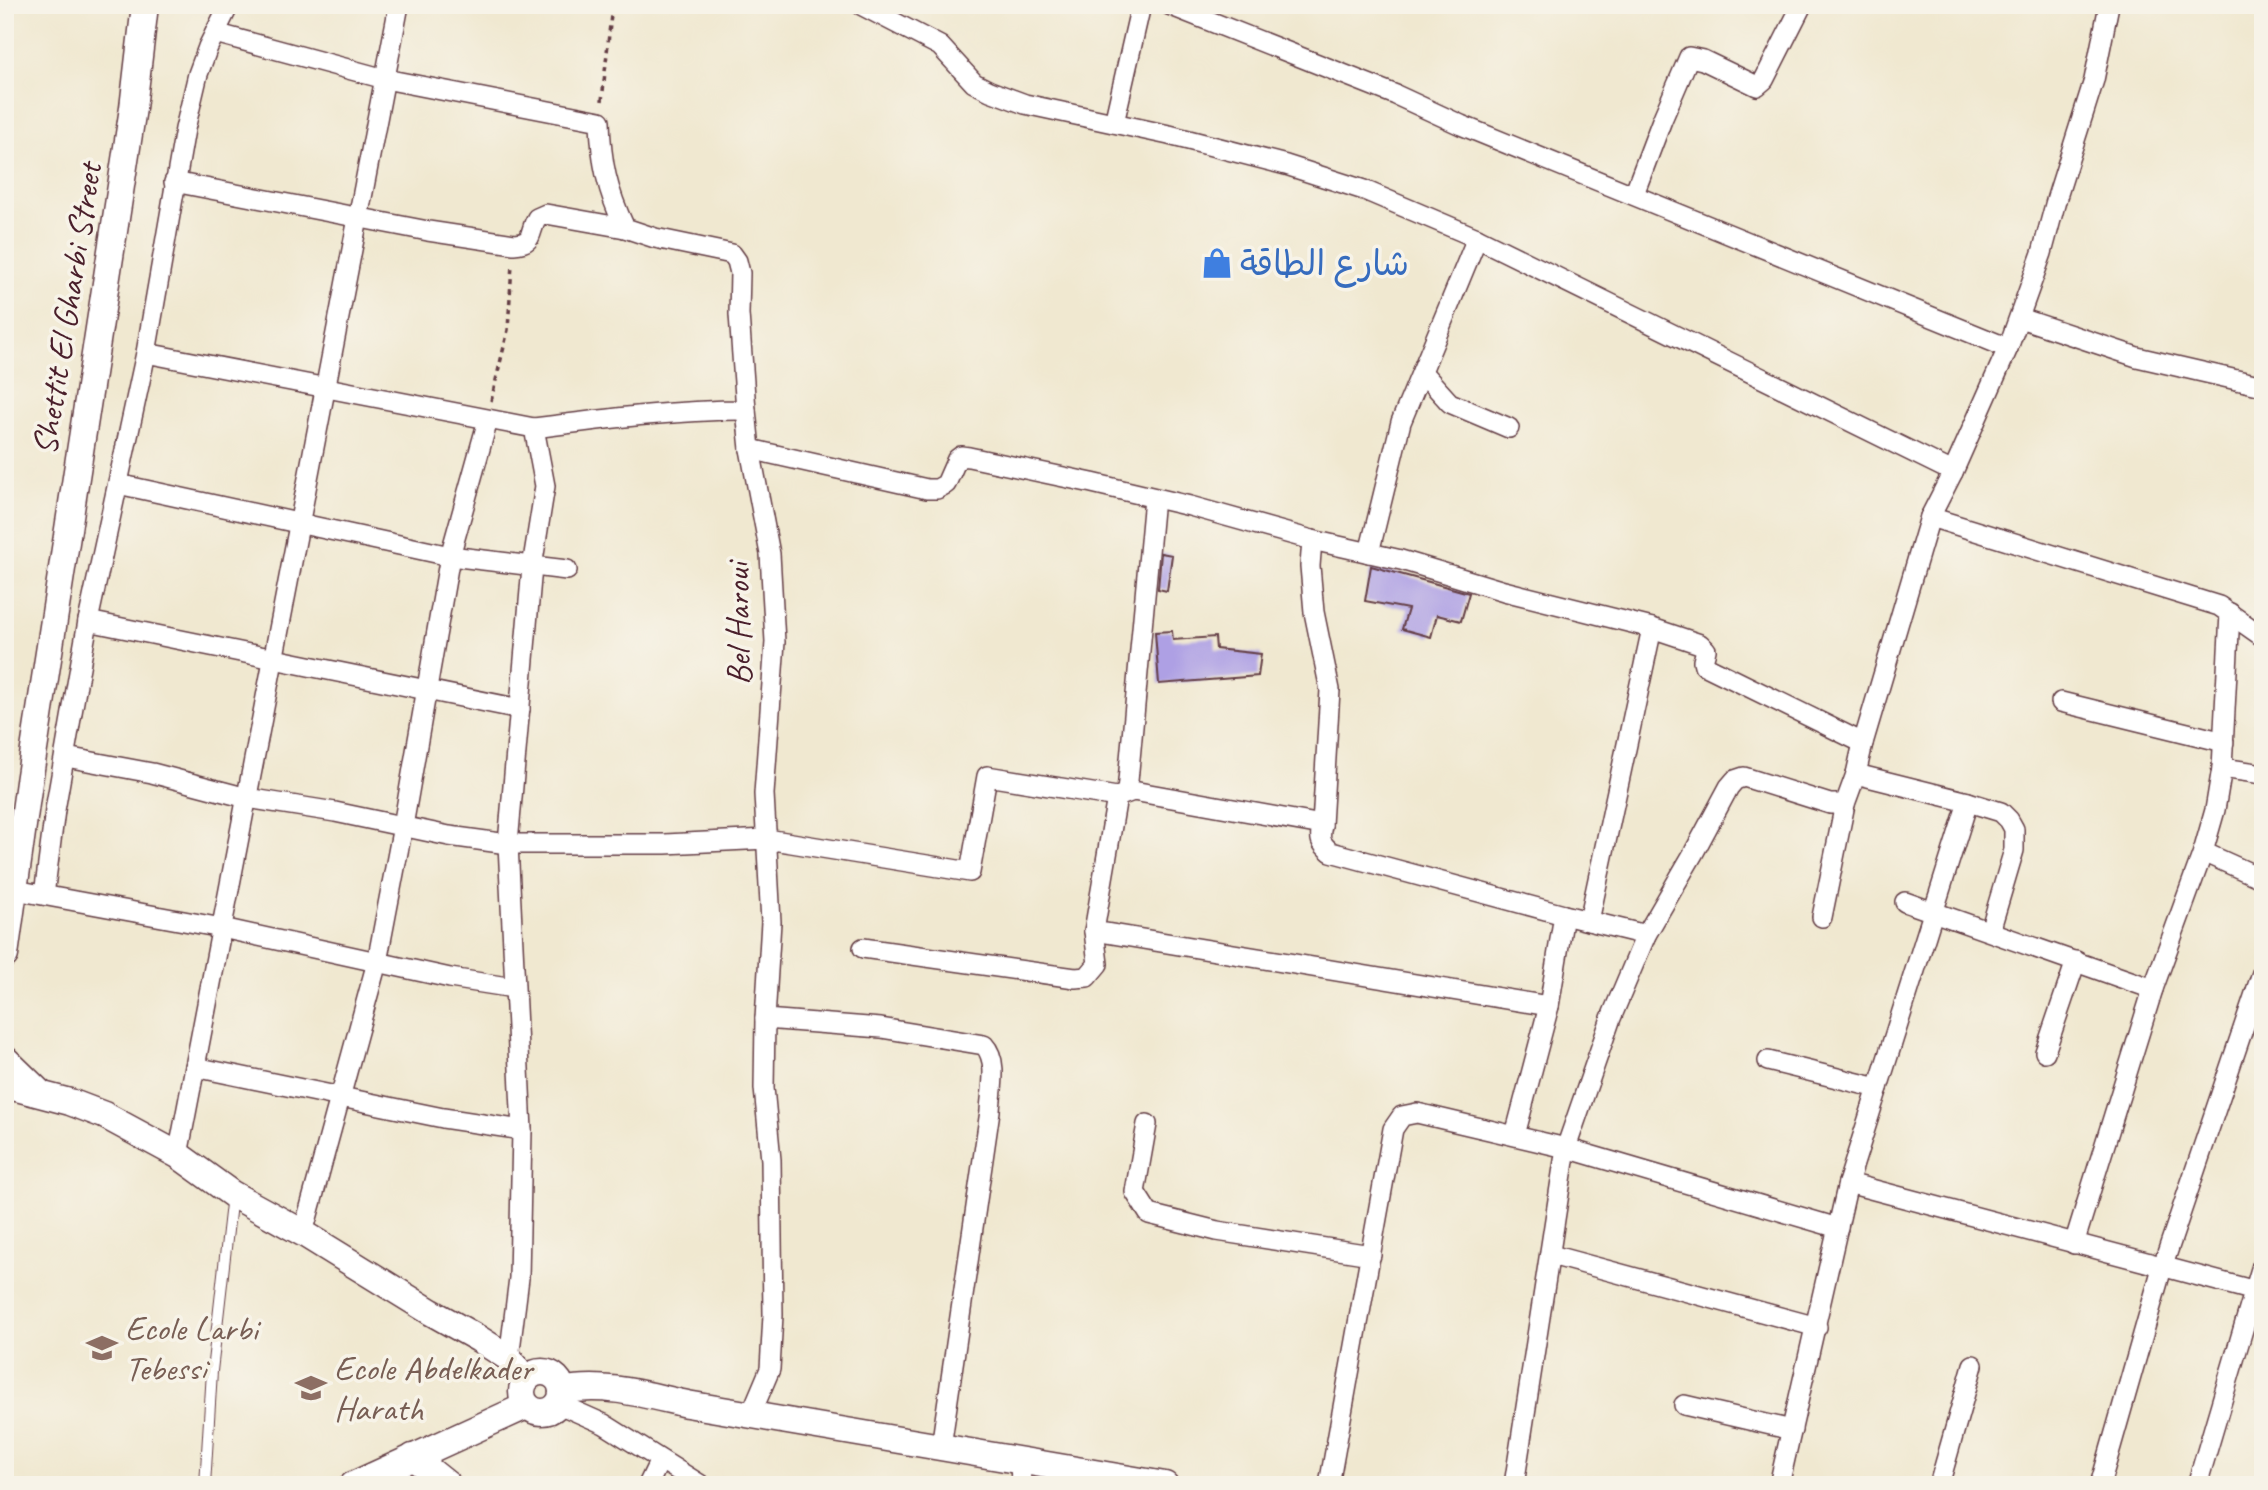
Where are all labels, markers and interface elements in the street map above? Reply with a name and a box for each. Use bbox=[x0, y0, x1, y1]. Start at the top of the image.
street label: Shettit El Gharbi Street bbox=[22, 157, 113, 458]
place label: شارع الطاقة bbox=[1240, 241, 1409, 288]
shop icon: شارع الطاقة bbox=[1200, 246, 1234, 280]
street label: Bel Haroui bbox=[714, 558, 762, 686]
place label: Ecole Larbi Tebessi bbox=[125, 1306, 262, 1391]
school or university icon: Ecole Larbi Tebessi bbox=[85, 1331, 119, 1365]
place label: Ecole Abdelkader Harath bbox=[334, 1346, 535, 1431]
school or university icon: Ecole Abdelkader Harath bbox=[294, 1371, 328, 1405]

